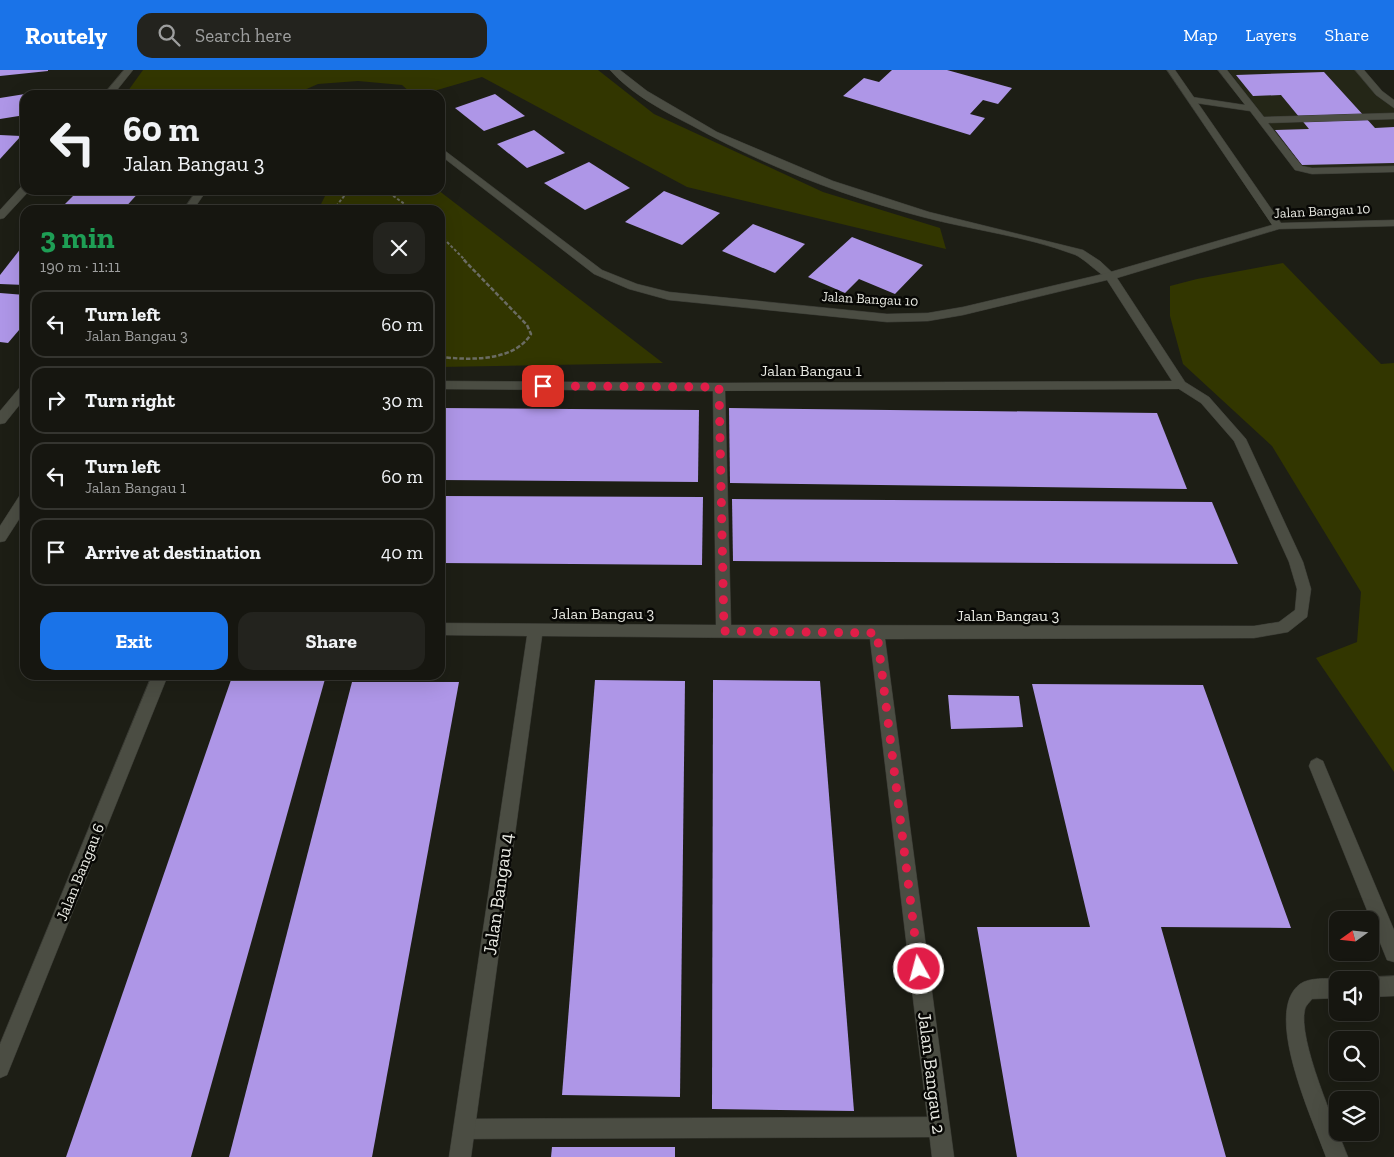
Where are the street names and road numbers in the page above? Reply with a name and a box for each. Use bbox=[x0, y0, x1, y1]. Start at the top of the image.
street label: Jalan Bangau 10 bbox=[1273, 200, 1371, 222]
street label: Jalan Bangau 10 bbox=[821, 288, 919, 310]
street label: Jalan Bangau 1 bbox=[760, 361, 862, 380]
street label: Jalan Bangau 3 bbox=[552, 604, 655, 623]
street label: Jalan Bangau 3 bbox=[957, 606, 1060, 625]
street label: Jalan Bangau 6 bbox=[52, 820, 108, 924]
street label: Jalan Bangau 4 bbox=[478, 831, 518, 957]
street label: Jalan Bangau 2 bbox=[913, 1011, 951, 1135]

